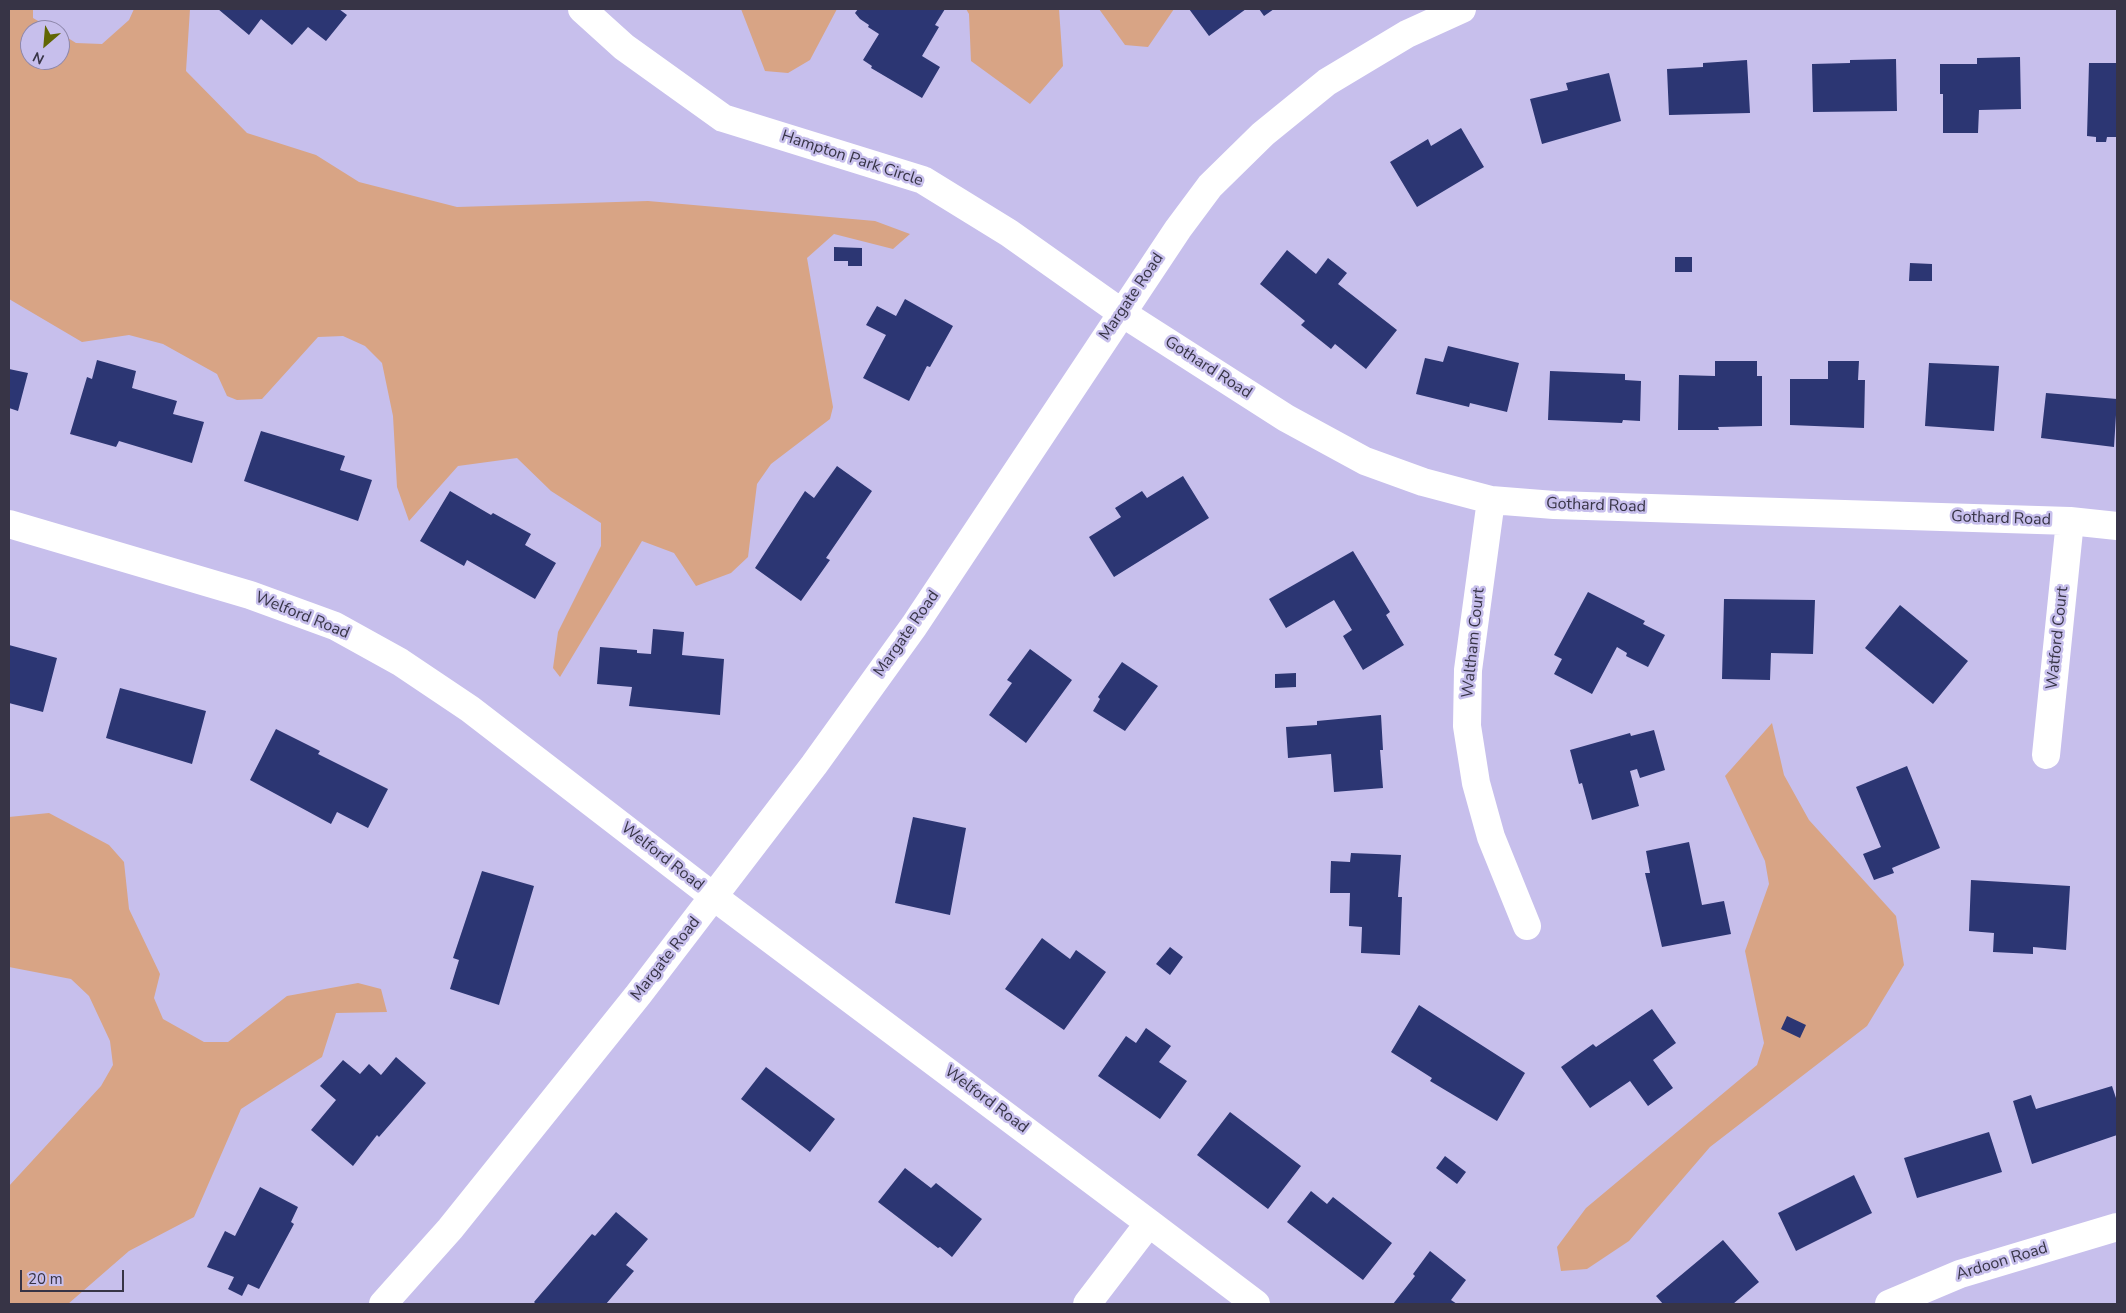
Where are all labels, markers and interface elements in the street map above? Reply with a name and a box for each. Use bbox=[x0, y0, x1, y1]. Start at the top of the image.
north arrow bbox=[20, 20, 70, 70]
text: N bbox=[29, 47, 47, 69]
street label: Hampton Park Circle bbox=[779, 127, 925, 191]
street label: Margate Road bbox=[1096, 250, 1168, 344]
street label: Gothard Road bbox=[1161, 333, 1255, 403]
street label: Gothard Road bbox=[1546, 495, 1646, 517]
street label: Gothard Road bbox=[1951, 508, 2051, 530]
street label: Watford Court bbox=[2043, 585, 2073, 691]
street label: Margate Road bbox=[870, 587, 944, 681]
street label: Waltham Court bbox=[1459, 587, 1489, 699]
street label: Welford Road bbox=[252, 588, 352, 644]
street label: Welford Road bbox=[617, 819, 707, 895]
street label: Margate Road bbox=[627, 913, 705, 1005]
street label: Welford Road bbox=[940, 1062, 1032, 1138]
street label: Ardoon Road bbox=[1954, 1239, 2050, 1285]
scale bar bbox=[22, 1260, 126, 1292]
text: 20 m bbox=[28, 1269, 63, 1289]

